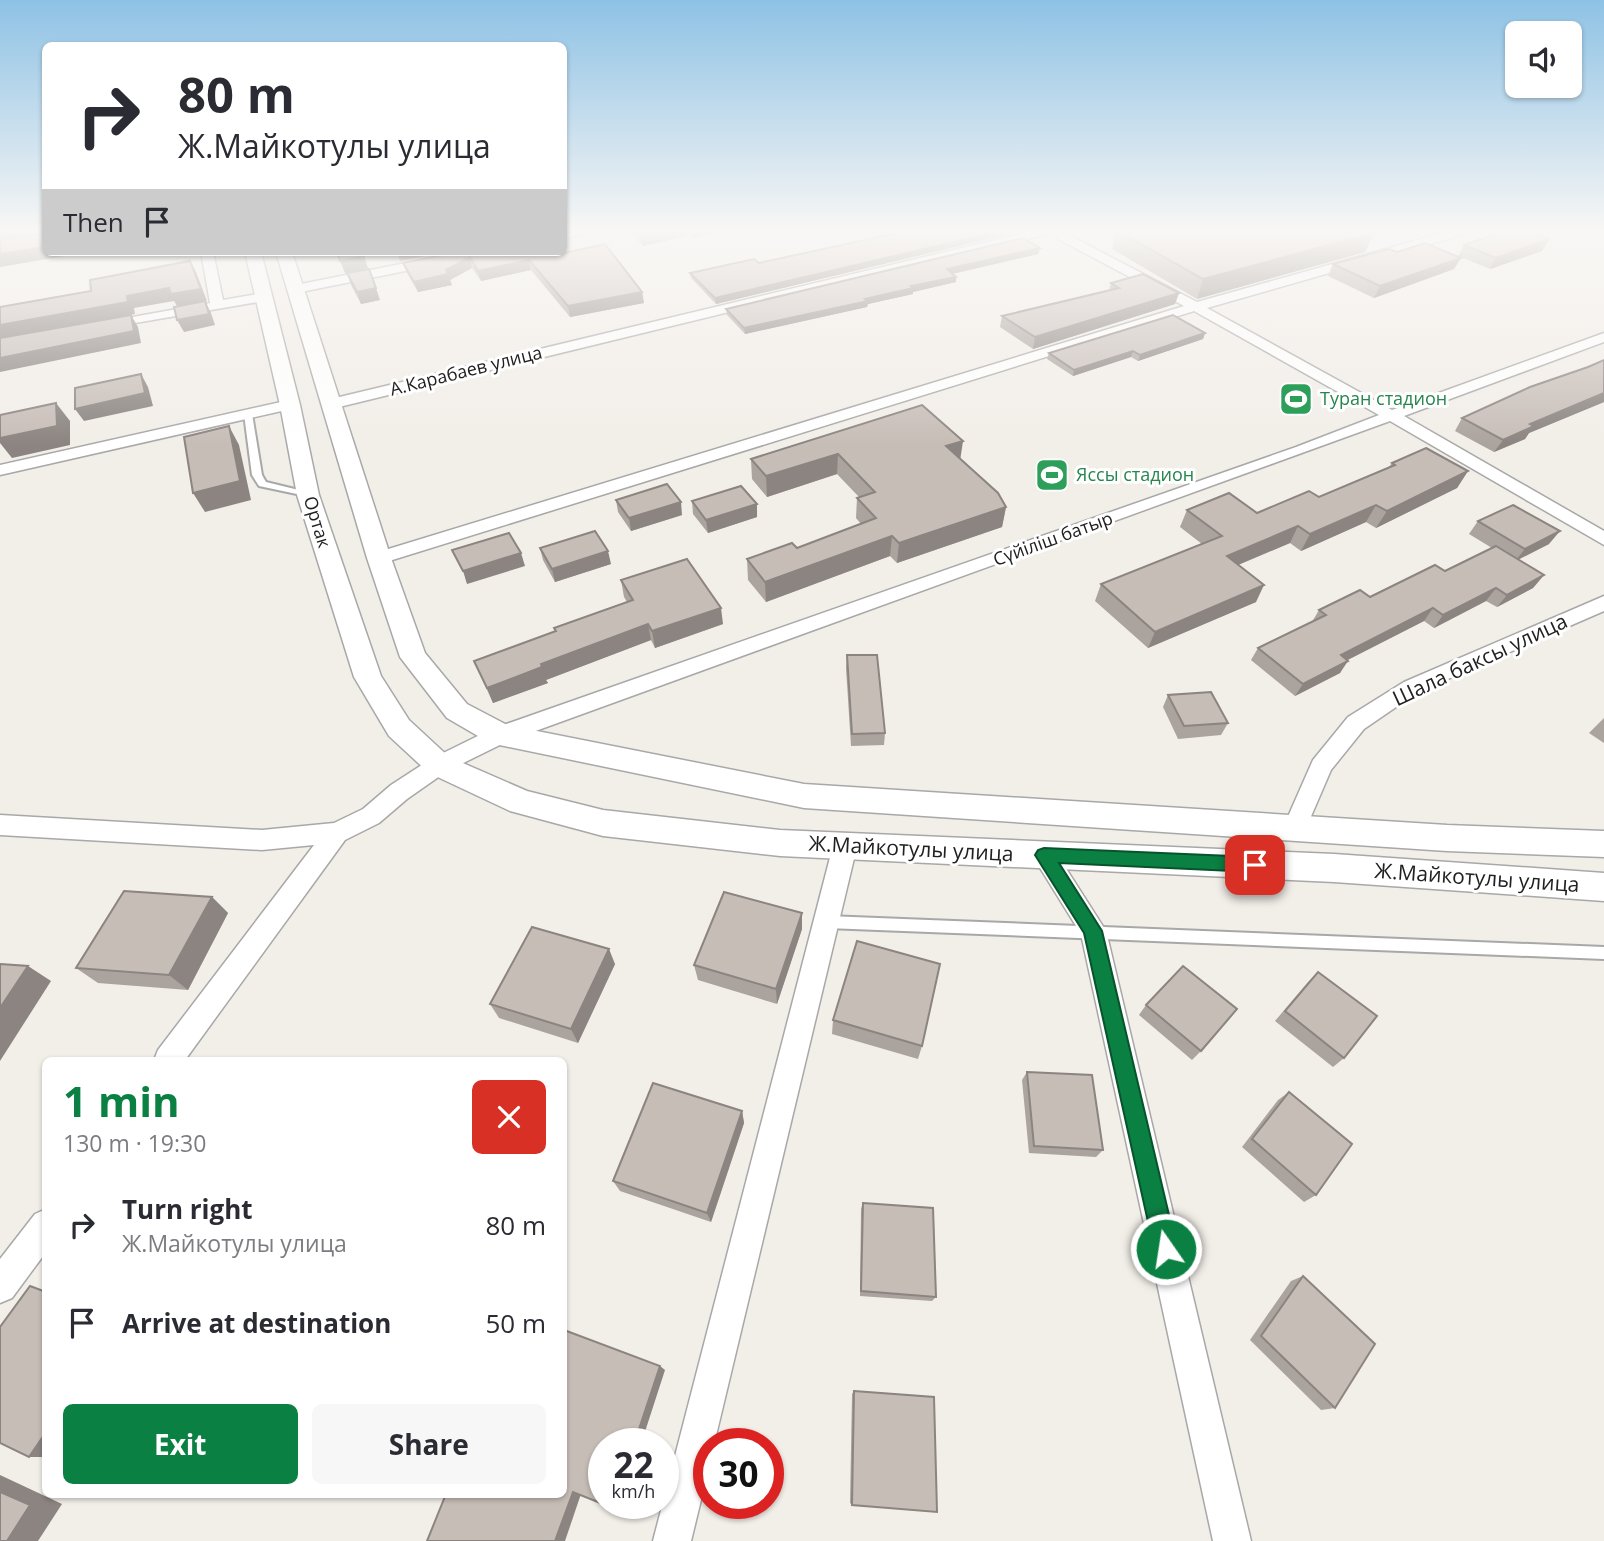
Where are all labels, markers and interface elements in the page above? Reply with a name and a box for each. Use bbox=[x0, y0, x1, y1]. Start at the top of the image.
map controls bbox=[1505, 21, 1582, 98]
button: sound bbox=[1505, 21, 1582, 98]
text: 80 m bbox=[178, 61, 295, 127]
icon: right bbox=[63, 70, 154, 161]
text: Ж.Майкотулы улица bbox=[178, 124, 491, 167]
icon: arrive bbox=[138, 203, 176, 241]
text: Then bbox=[63, 204, 124, 240]
street label: А.Карабаев улица bbox=[387, 340, 544, 401]
sports icon: Туран стадион bbox=[1277, 380, 1315, 418]
place label: Туран стадион bbox=[1320, 386, 1447, 410]
sports icon: Яссы стадион bbox=[1033, 456, 1071, 494]
place label: Яссы стадион bbox=[1076, 462, 1194, 486]
street label: Ортак bbox=[299, 493, 337, 551]
street label: Сүйіліш батыр bbox=[989, 505, 1116, 571]
street label: Шала баксы улица bbox=[1388, 606, 1572, 712]
street label: Ж.Майкотулы улица bbox=[808, 829, 1014, 867]
pin bbox=[1225, 835, 1285, 895]
icon: arrive bbox=[1236, 846, 1274, 884]
street label: Ж.Майкотулы улица bbox=[1374, 856, 1580, 898]
text: 1 min bbox=[63, 1072, 180, 1129]
button: close bbox=[472, 1080, 546, 1154]
text: 130 m · 19:30 bbox=[63, 1127, 206, 1159]
text: Turn right bbox=[122, 1191, 253, 1227]
icon: right bbox=[63, 1206, 101, 1244]
text: 80 m bbox=[485, 1207, 546, 1243]
position arrow bbox=[1129, 1212, 1203, 1286]
text: Ж.Майкотулы улица bbox=[122, 1227, 347, 1259]
icon: arrive bbox=[63, 1304, 101, 1342]
text: Arrive at destination bbox=[122, 1305, 391, 1341]
text: 50 m bbox=[485, 1305, 546, 1341]
button: Exit bbox=[63, 1404, 298, 1484]
button: Share bbox=[312, 1404, 546, 1484]
speed limit sign: 30 bbox=[693, 1428, 784, 1519]
text: 22 bbox=[613, 1441, 654, 1488]
text: km/h bbox=[612, 1479, 655, 1503]

